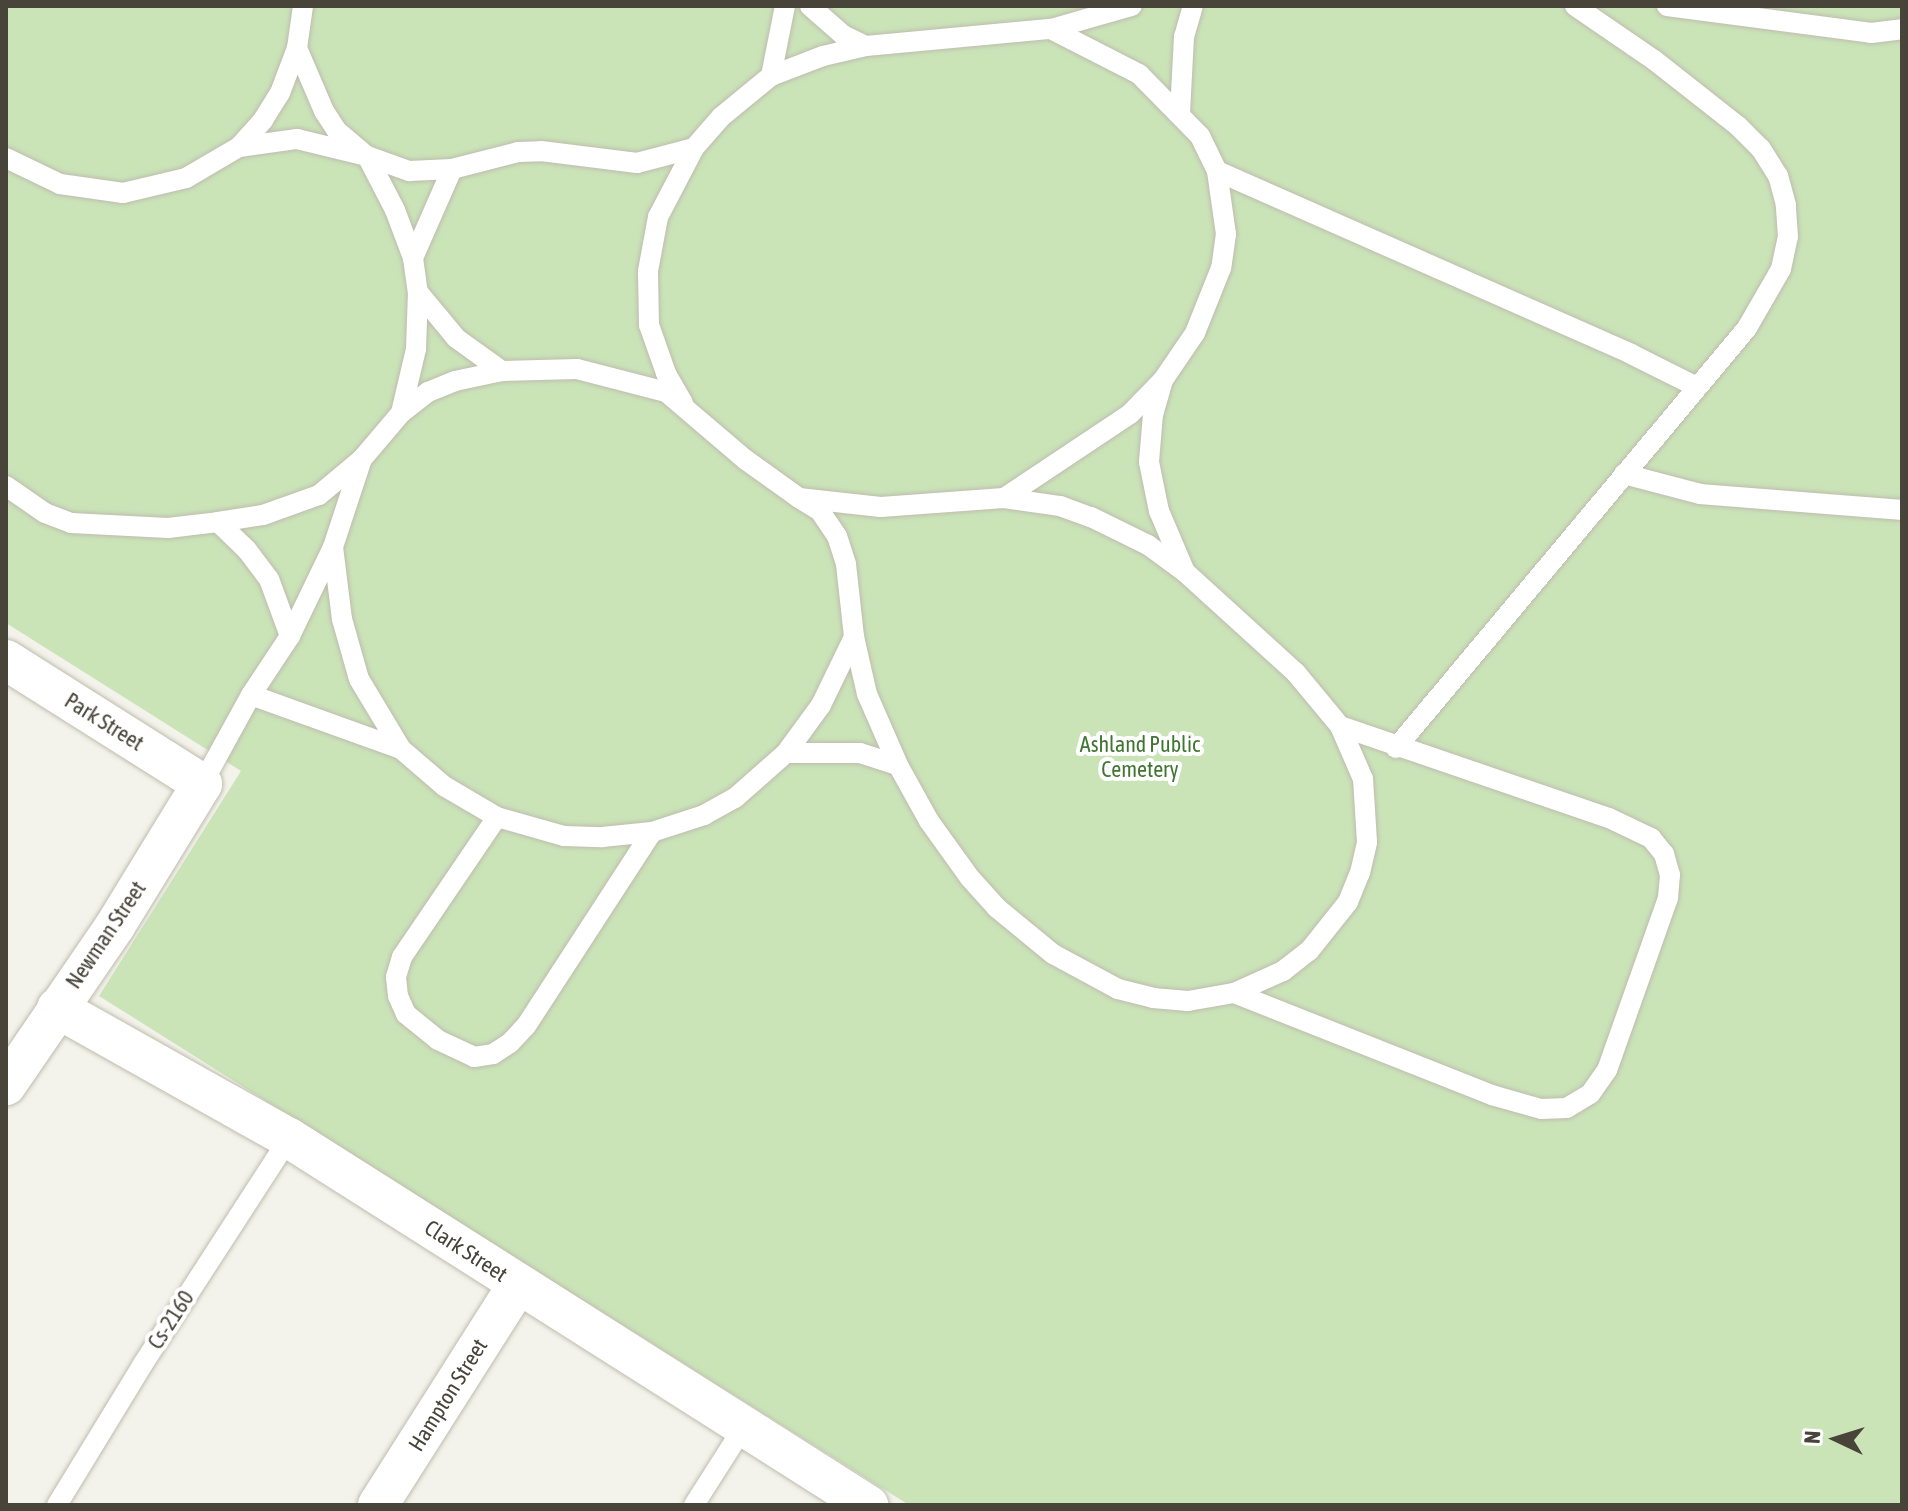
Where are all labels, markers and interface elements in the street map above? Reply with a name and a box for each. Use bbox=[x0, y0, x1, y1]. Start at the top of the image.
street label: Park Street bbox=[60, 687, 148, 757]
park label: Ashland Public Cemetery bbox=[1080, 731, 1200, 782]
street label: Newman Street bbox=[60, 876, 152, 994]
street label: Clark Street bbox=[420, 1214, 512, 1288]
street label: Cs-2160 bbox=[142, 1286, 200, 1354]
street label: Hampton Street bbox=[403, 1334, 493, 1456]
north arrow bbox=[1796, 1399, 1876, 1479]
text: N bbox=[1799, 1430, 1825, 1445]

